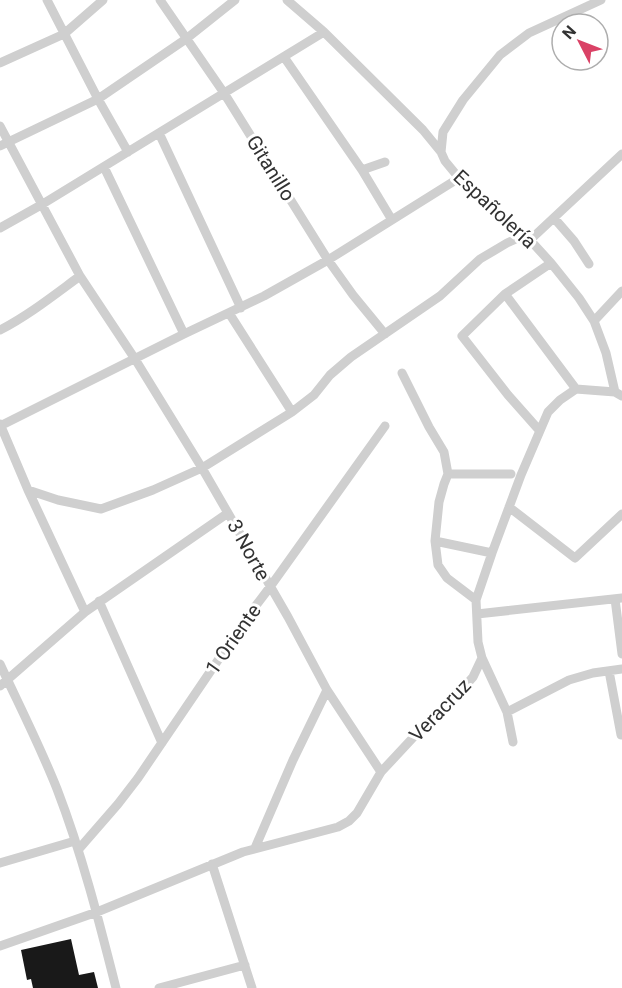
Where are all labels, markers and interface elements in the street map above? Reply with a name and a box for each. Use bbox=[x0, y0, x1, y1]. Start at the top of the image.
north arrow bbox=[550, 12, 610, 72]
text: N bbox=[558, 22, 580, 43]
street label: Gitanillo bbox=[241, 131, 301, 205]
street label: Españolería bbox=[449, 165, 541, 253]
street label: 3 Norte bbox=[222, 515, 276, 585]
street label: 1 Oriente bbox=[200, 599, 266, 679]
street label: Veracruz bbox=[404, 673, 476, 747]

